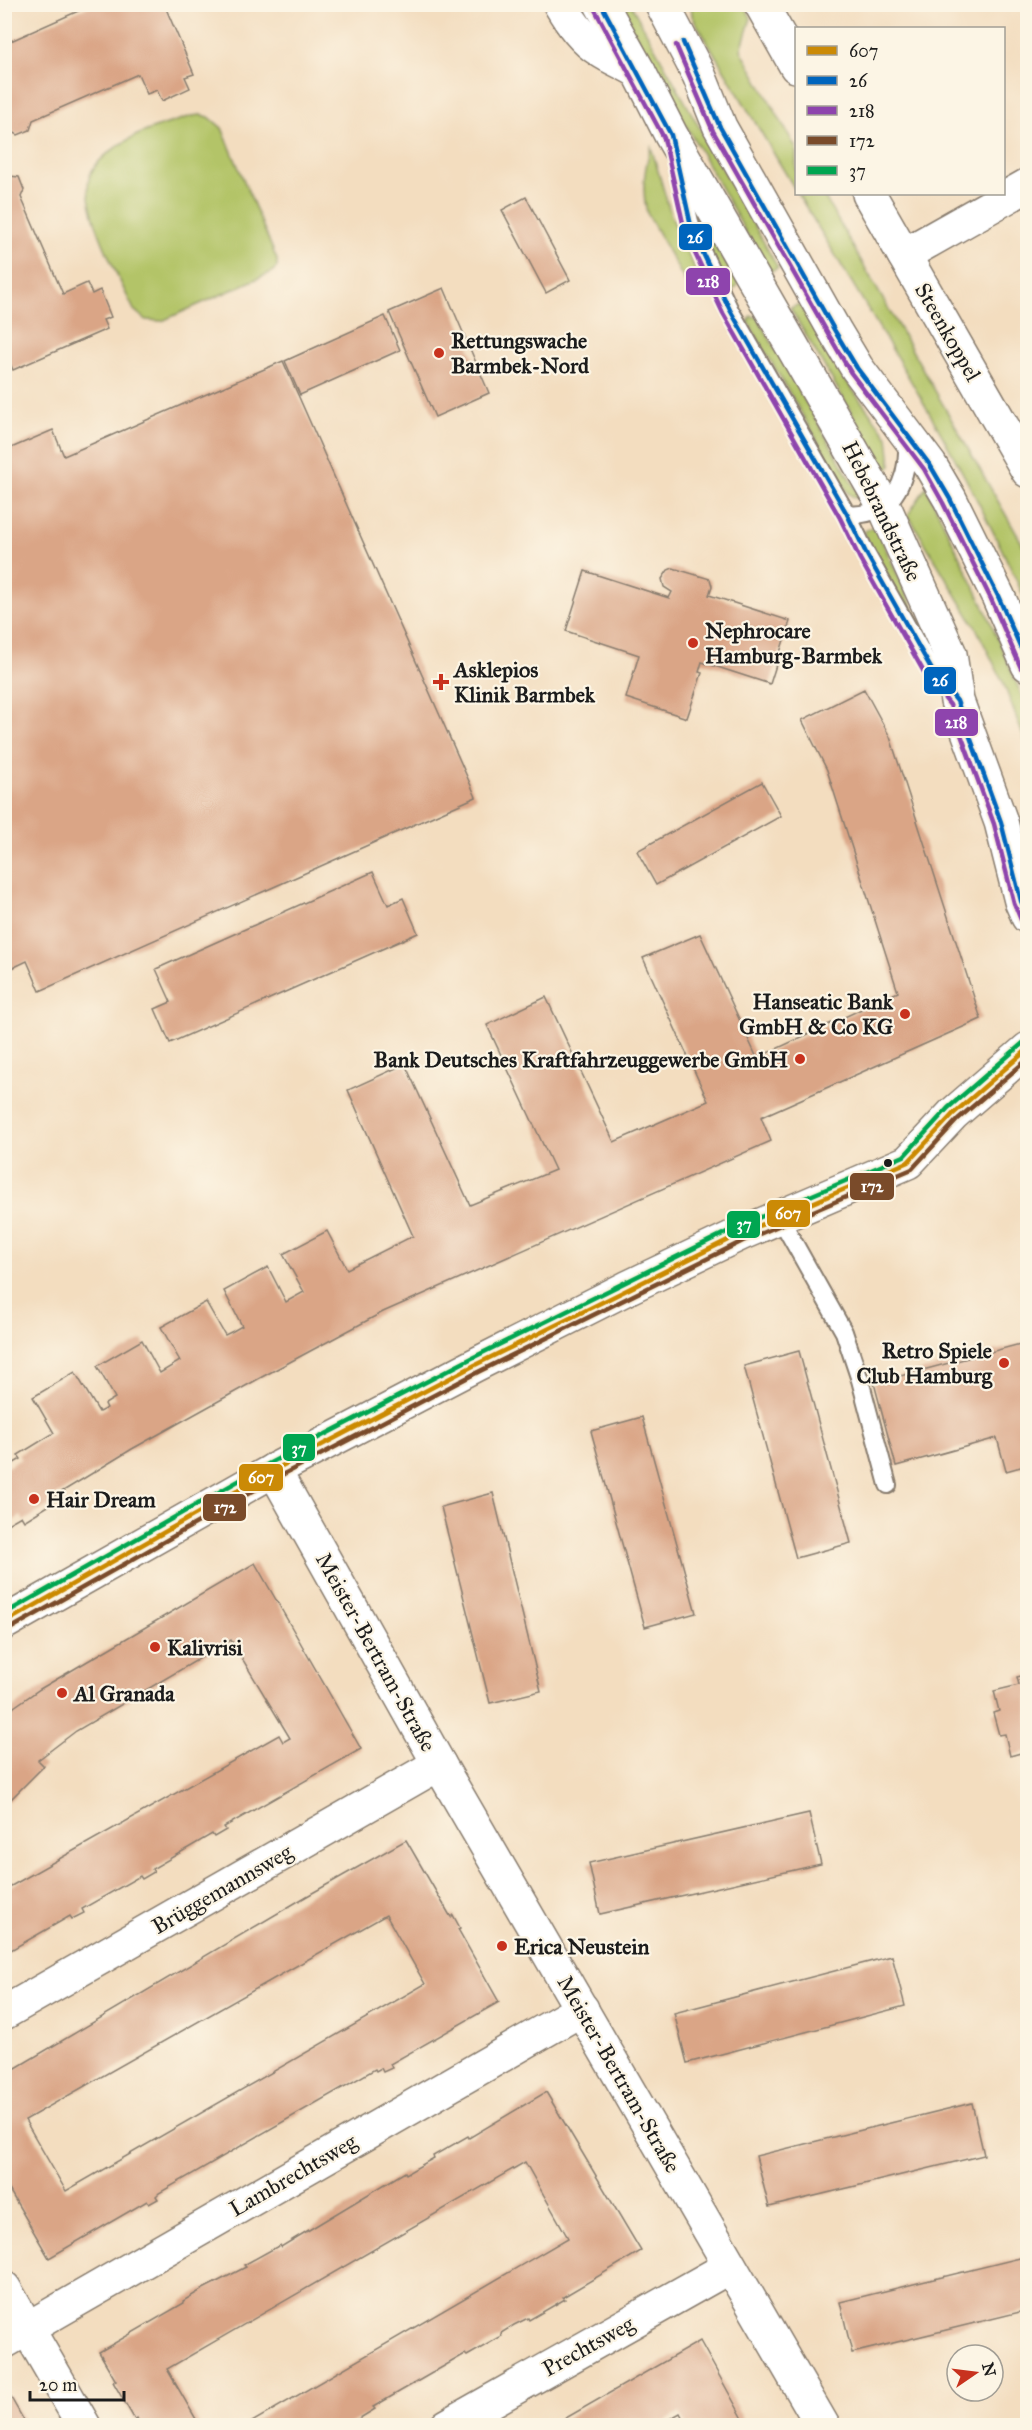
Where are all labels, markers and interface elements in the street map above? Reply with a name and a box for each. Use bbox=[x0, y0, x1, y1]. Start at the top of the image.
legend bbox=[795, 27, 1005, 195]
text: 607 bbox=[849, 40, 878, 62]
text: 26 bbox=[849, 70, 868, 92]
text: 218 bbox=[849, 100, 875, 122]
text: 172 bbox=[849, 130, 875, 152]
text: 37 bbox=[849, 160, 866, 182]
line badge: 26 bbox=[678, 223, 713, 251]
text: 26 bbox=[687, 228, 704, 247]
line badge: 218 bbox=[685, 267, 731, 296]
text: 218 bbox=[697, 272, 719, 291]
street label: Steenkoppel bbox=[909, 278, 987, 386]
place label: Rettungswache Barmbek-Nord bbox=[451, 327, 590, 379]
marker: Rettungswache Barmbek-Nord bbox=[432, 346, 446, 360]
street label: Hebebrandstraße bbox=[836, 436, 928, 586]
place label: Nephrocare Hamburg-Barmbek bbox=[705, 617, 883, 669]
marker: Nephrocare Hamburg-Barmbek bbox=[686, 636, 700, 650]
place label: Asklepios Klinik Barmbek bbox=[452, 656, 596, 708]
line badge: 26 bbox=[923, 666, 957, 695]
text: 26 bbox=[932, 671, 949, 690]
marker: Asklepios Klinik Barmbek bbox=[432, 673, 450, 691]
line badge: 218 bbox=[934, 708, 979, 737]
text: 218 bbox=[945, 713, 967, 732]
place label: Hanseatic Bank GmbH & Co KG bbox=[739, 988, 894, 1040]
marker: Hanseatic Bank GmbH & Co KG bbox=[898, 1007, 912, 1021]
place label: Bank Deutsches Kraftfahrzeuggewerbe GmbH bbox=[374, 1046, 788, 1073]
marker: Bank Deutsches Kraftfahrzeuggewerbe GmbH bbox=[793, 1052, 807, 1066]
unlabelled marker bbox=[882, 1157, 894, 1169]
line badge: 172 bbox=[849, 1172, 895, 1201]
text: 172 bbox=[861, 1177, 884, 1196]
line badge: 607 bbox=[766, 1199, 811, 1228]
text: 607 bbox=[775, 1204, 801, 1223]
line badge: 37 bbox=[726, 1210, 761, 1239]
text: 37 bbox=[737, 1215, 752, 1235]
place label: Retro Spiele Club Hamburg bbox=[856, 1337, 993, 1389]
marker: Retro Spiele Club Hamburg bbox=[997, 1356, 1011, 1370]
line badge: 37 bbox=[282, 1433, 316, 1462]
text: 37 bbox=[292, 1439, 307, 1459]
line badge: 607 bbox=[238, 1463, 284, 1492]
text: 607 bbox=[248, 1468, 274, 1487]
place label: Hair Dream bbox=[46, 1486, 156, 1513]
marker: Hair Dream bbox=[27, 1492, 41, 1506]
line badge: 172 bbox=[202, 1493, 247, 1522]
text: 172 bbox=[214, 1498, 237, 1517]
street label: Meister-Bertram-Straße bbox=[310, 1548, 442, 1756]
place label: Kalivrisi bbox=[167, 1634, 244, 1661]
marker: Kalivrisi bbox=[148, 1640, 162, 1654]
place label: Al Granada bbox=[72, 1680, 175, 1707]
marker: Al Granada bbox=[55, 1686, 69, 1700]
street label: Brüggemannsweg bbox=[147, 1838, 298, 1940]
place label: Erica Neustein bbox=[514, 1933, 649, 1960]
marker: Erica Neustein bbox=[495, 1939, 509, 1953]
street label: Meister-Bertram-Straße bbox=[551, 1971, 687, 2177]
street label: Lambrechtsweg bbox=[224, 2127, 362, 2222]
street label: Prechtsweg bbox=[537, 2309, 639, 2382]
north arrow bbox=[945, 2343, 1005, 2403]
text: N bbox=[978, 2361, 1000, 2379]
scale bar bbox=[30, 2364, 124, 2402]
text: 20 m bbox=[39, 2374, 77, 2396]

